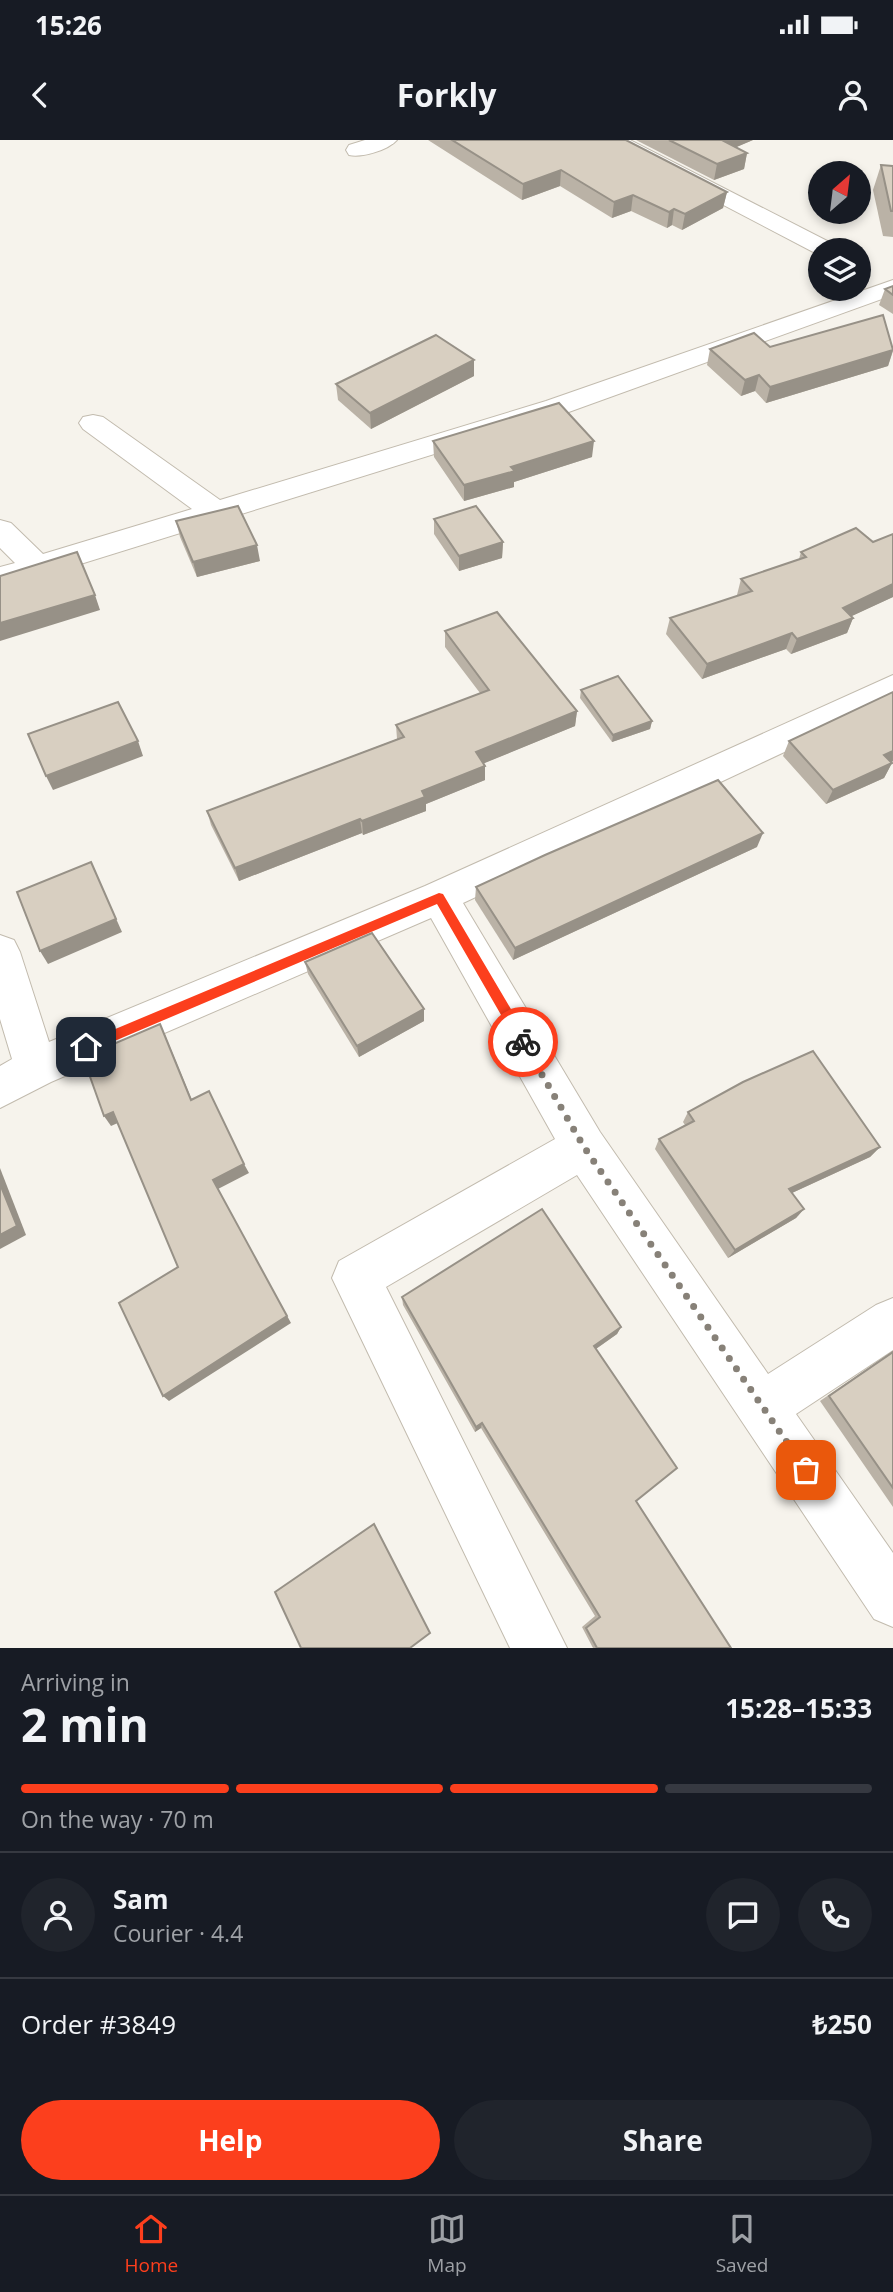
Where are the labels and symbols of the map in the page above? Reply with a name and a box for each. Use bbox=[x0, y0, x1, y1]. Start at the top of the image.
north arrow bbox=[808, 161, 872, 224]
courier bbox=[488, 1007, 558, 1077]
pin bbox=[56, 1017, 116, 1077]
pin bbox=[776, 1440, 836, 1500]

